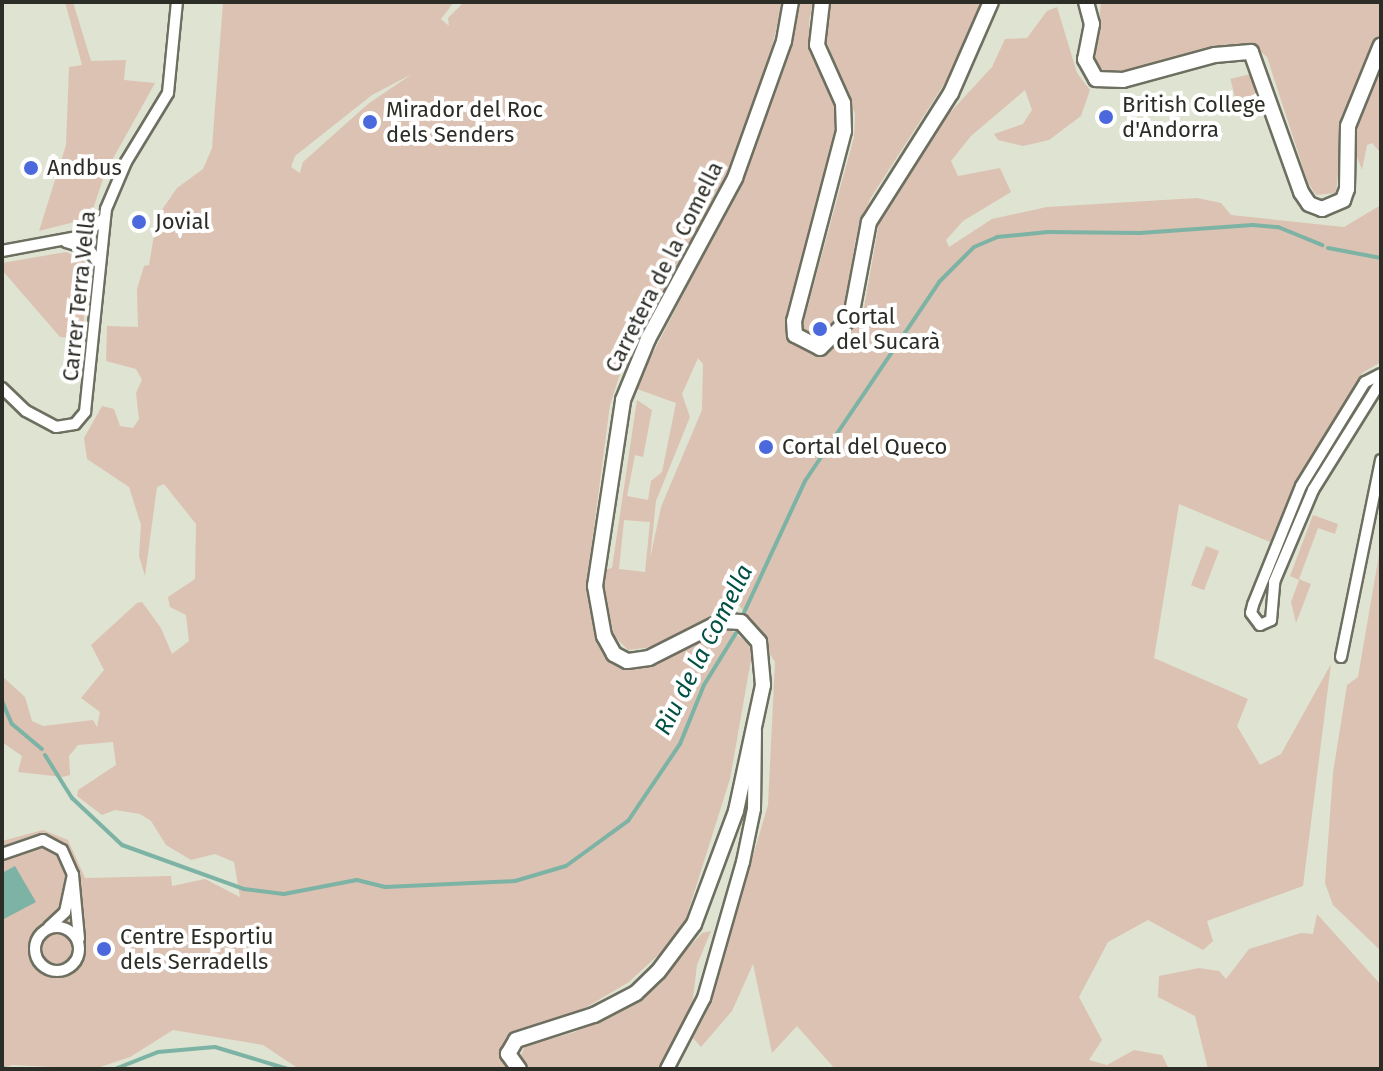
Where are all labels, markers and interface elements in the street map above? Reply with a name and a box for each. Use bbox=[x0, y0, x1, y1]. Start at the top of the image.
place label: British College d'Andorra bbox=[1122, 91, 1266, 142]
place label: Mirador del Roc dels Senders bbox=[386, 96, 543, 148]
marker: British College d'Andorra bbox=[1097, 108, 1115, 126]
marker: Mirador del Roc dels Senders bbox=[361, 113, 379, 131]
place label: Andbus bbox=[47, 155, 122, 181]
street label: Carretera de la Comella bbox=[599, 157, 729, 377]
marker: Andbus bbox=[22, 159, 40, 177]
street label: Carrer Terra Vella bbox=[57, 209, 101, 383]
place label: Jovial bbox=[155, 209, 210, 235]
marker: Jovial bbox=[130, 213, 148, 231]
place label: Cortal del Sucarà bbox=[836, 303, 940, 354]
marker: Cortal del Sucarà bbox=[811, 320, 829, 338]
place label: Cortal del Queco bbox=[782, 434, 947, 460]
marker: Cortal del Queco bbox=[757, 438, 775, 456]
water label: Riu de la Comella bbox=[649, 560, 759, 740]
place label: Centre Esportiu dels Serradells bbox=[120, 923, 274, 974]
marker: Centre Esportiu dels Serradells bbox=[95, 940, 113, 958]

